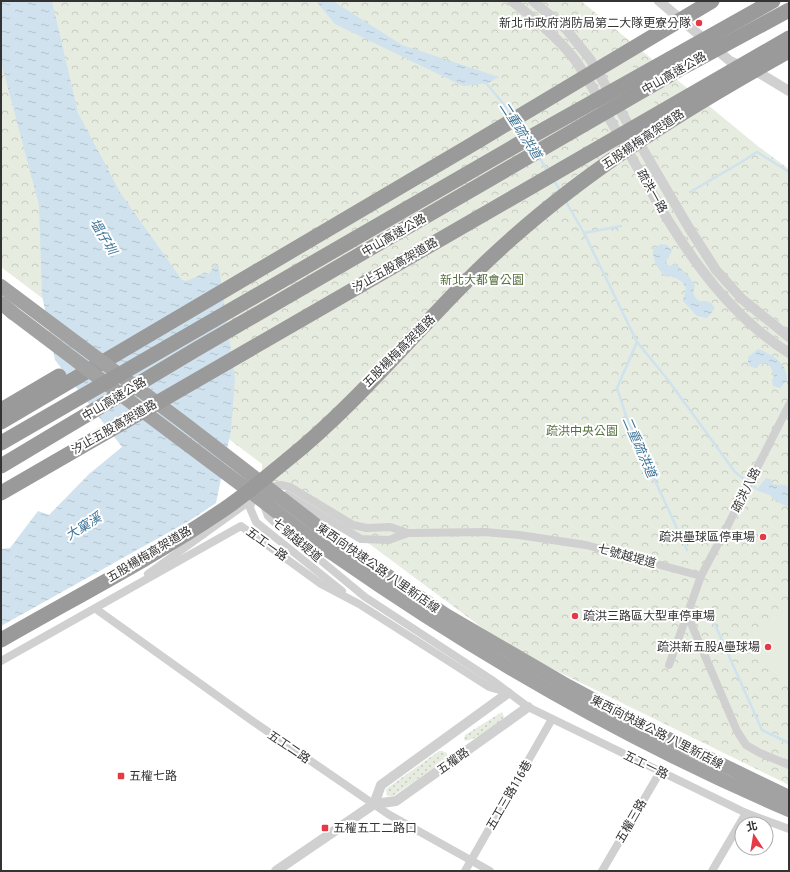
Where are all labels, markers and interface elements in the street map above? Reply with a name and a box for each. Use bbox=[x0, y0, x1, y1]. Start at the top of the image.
place label: 新北市政府消防局第二大隊更寮分隊 bbox=[499, 16, 691, 30]
marker: 新北市政府消防局第二大隊更寮分隊 bbox=[694, 18, 704, 28]
street label: 中山高速公路 bbox=[639, 49, 709, 97]
water label: 二重疏洪道 bbox=[497, 99, 546, 163]
street label: 五股楊梅高架道路 bbox=[599, 106, 687, 172]
street label: 疏洪一路 bbox=[634, 167, 670, 215]
street label: 中山高速公路 bbox=[359, 211, 429, 259]
water label: 塭仔圳 bbox=[87, 216, 121, 259]
street label: 汐止五股高架道路 bbox=[350, 235, 440, 295]
park label: 新北大都會公園 bbox=[440, 273, 524, 287]
street label: 五股楊梅高架道路 bbox=[360, 312, 438, 390]
street label: 中山高速公路 bbox=[80, 374, 148, 424]
street label: 汐止五股高架道路 bbox=[69, 397, 159, 457]
water label: 二重疏洪道 bbox=[619, 414, 660, 482]
park label: 疏洪中央公園 bbox=[546, 424, 618, 438]
street label: 疏洪八路 bbox=[729, 465, 763, 515]
water label: 大窠溪 bbox=[63, 509, 105, 543]
street label: 七號越堤道 bbox=[270, 515, 324, 565]
street label: 東西向快速公路 八里新店線 bbox=[314, 520, 442, 616]
street label: 五股楊梅高架道路 bbox=[104, 523, 194, 585]
street label: 五工一路 bbox=[243, 524, 291, 564]
place label: 疏洪壘球區停車場 bbox=[659, 530, 755, 544]
marker: 疏洪壘球區停車場 bbox=[758, 532, 768, 542]
street label: 七號越堤道 bbox=[596, 541, 658, 571]
place label: 疏洪三路區大型車停車場 bbox=[583, 609, 715, 623]
marker: 疏洪三路區大型車停車場 bbox=[570, 611, 580, 621]
place label: 疏洪新五股A壘球場 bbox=[657, 640, 760, 654]
marker: 疏洪新五股A壘球場 bbox=[763, 642, 773, 652]
street label: 東西向快速公路 八里新店線 bbox=[588, 692, 726, 772]
street label: 五工二路 bbox=[265, 728, 313, 766]
street label: 五權路 bbox=[434, 745, 472, 777]
street label: 五工一路 bbox=[621, 748, 671, 782]
street label: 五工三路116巷 bbox=[483, 758, 535, 832]
place label: 五權七路 bbox=[129, 769, 177, 783]
marker: 五權七路 bbox=[116, 771, 126, 781]
street label: 五權三路 bbox=[613, 797, 649, 845]
north arrow bbox=[734, 816, 774, 856]
text: 北 bbox=[745, 819, 759, 834]
place label: 五權五工二路口 bbox=[333, 821, 417, 835]
marker: 五權五工二路口 bbox=[320, 823, 330, 833]

